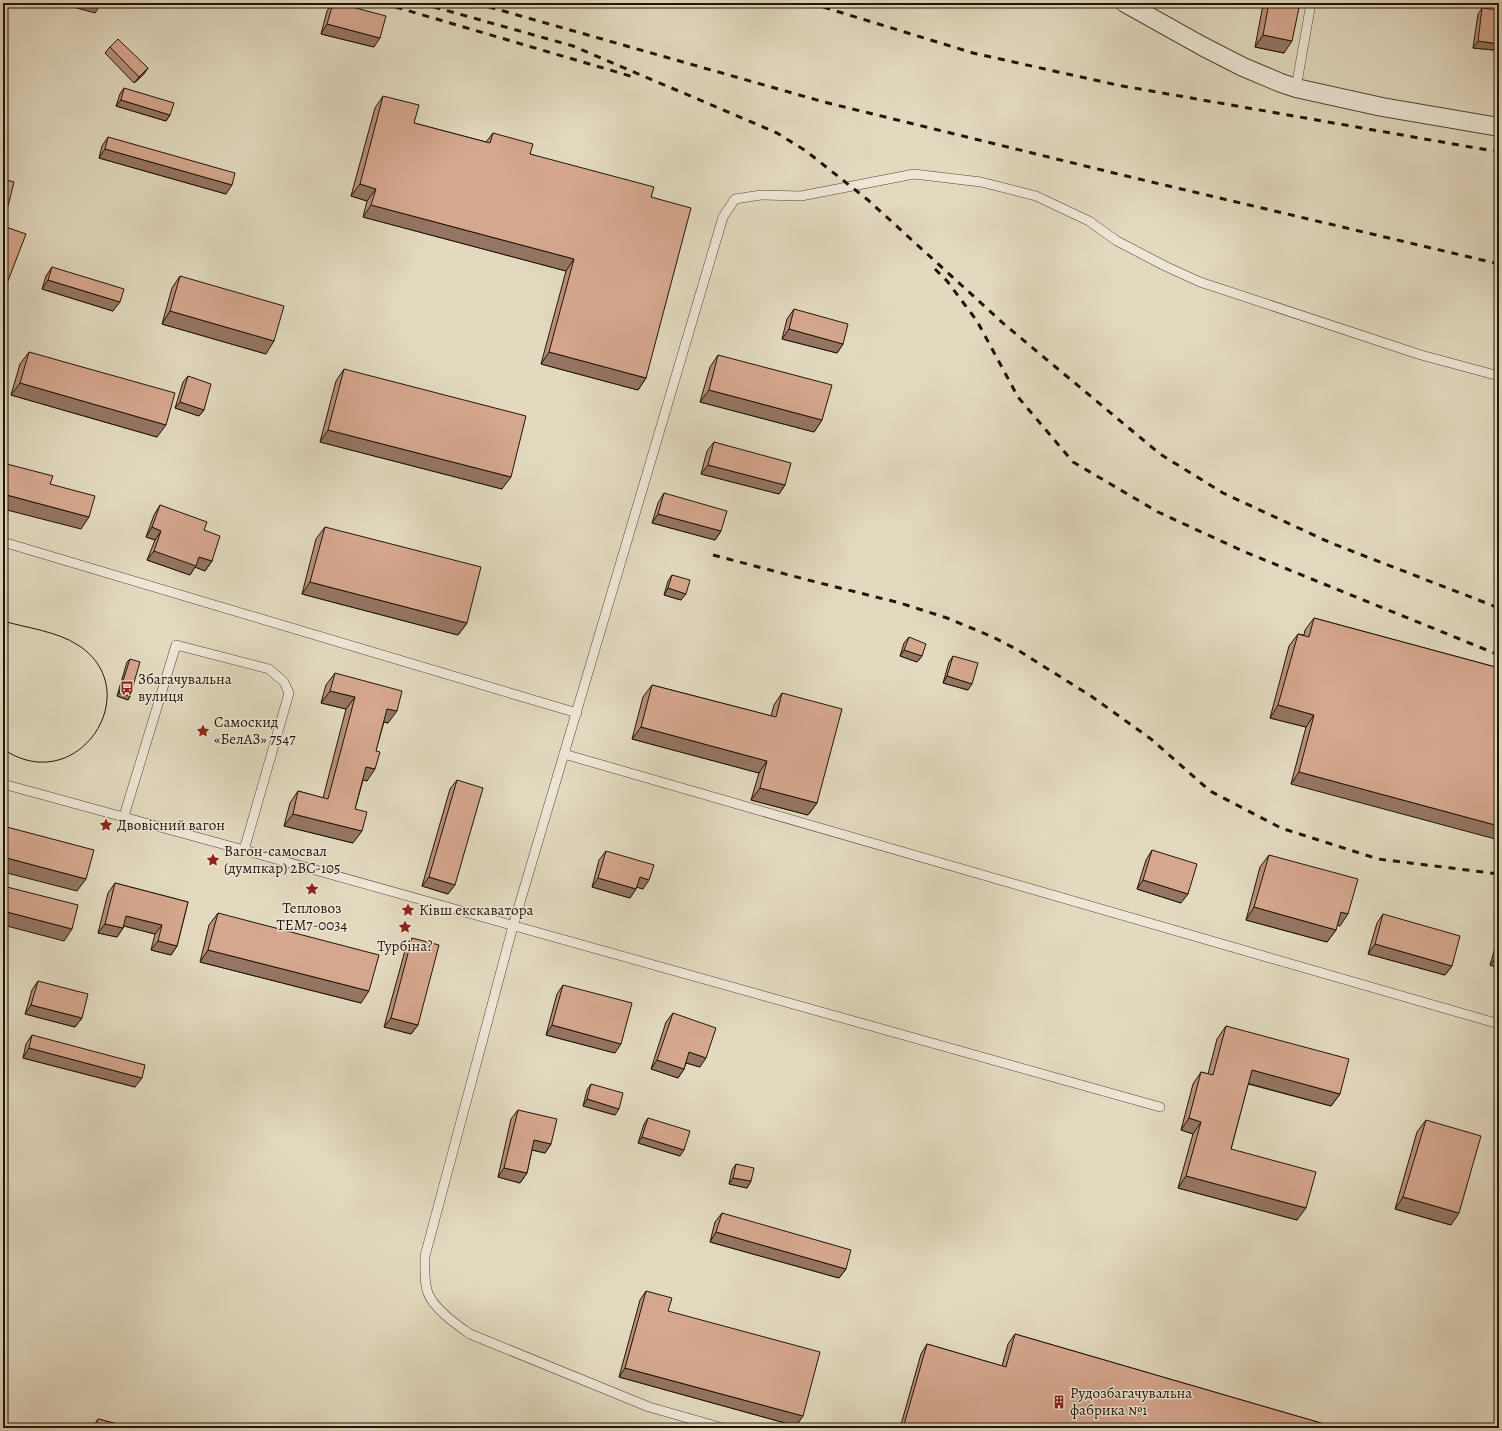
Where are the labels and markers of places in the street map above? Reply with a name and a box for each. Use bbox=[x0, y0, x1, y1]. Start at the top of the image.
place label: Збагачувальна вулиця bbox=[138, 669, 232, 706]
bus stop icon: Збагачувальна вулиця bbox=[119, 680, 135, 696]
place label: Самоскид «БелАЗ» 7547 bbox=[214, 712, 296, 749]
place icon: Самоскид «БелАЗ» 7547 bbox=[195, 723, 211, 739]
place label: Двовісний вагон bbox=[117, 815, 225, 835]
place icon: Двовісний вагон bbox=[98, 817, 114, 833]
place label: Вагон-самосвал (думпкар) 2ВС-105 bbox=[224, 841, 341, 878]
place icon: Вагон-самосвал (думпкар) 2ВС-105 bbox=[205, 852, 221, 868]
place icon: Тепловоз ТЕМ7-0034 bbox=[304, 881, 320, 897]
place label: Тепловоз ТЕМ7-0034 bbox=[277, 898, 348, 935]
place label: Ківш екскаватора bbox=[419, 900, 534, 920]
place icon: Ківш екскаватора bbox=[400, 902, 416, 918]
place icon: Турбіна? bbox=[397, 919, 413, 935]
place label: Турбіна? bbox=[377, 936, 433, 956]
place label: Рудозбагачувальна фабрика №1 bbox=[1070, 1383, 1192, 1420]
building icon: Рудозбагачувальна фабрика №1 bbox=[1051, 1394, 1067, 1410]

